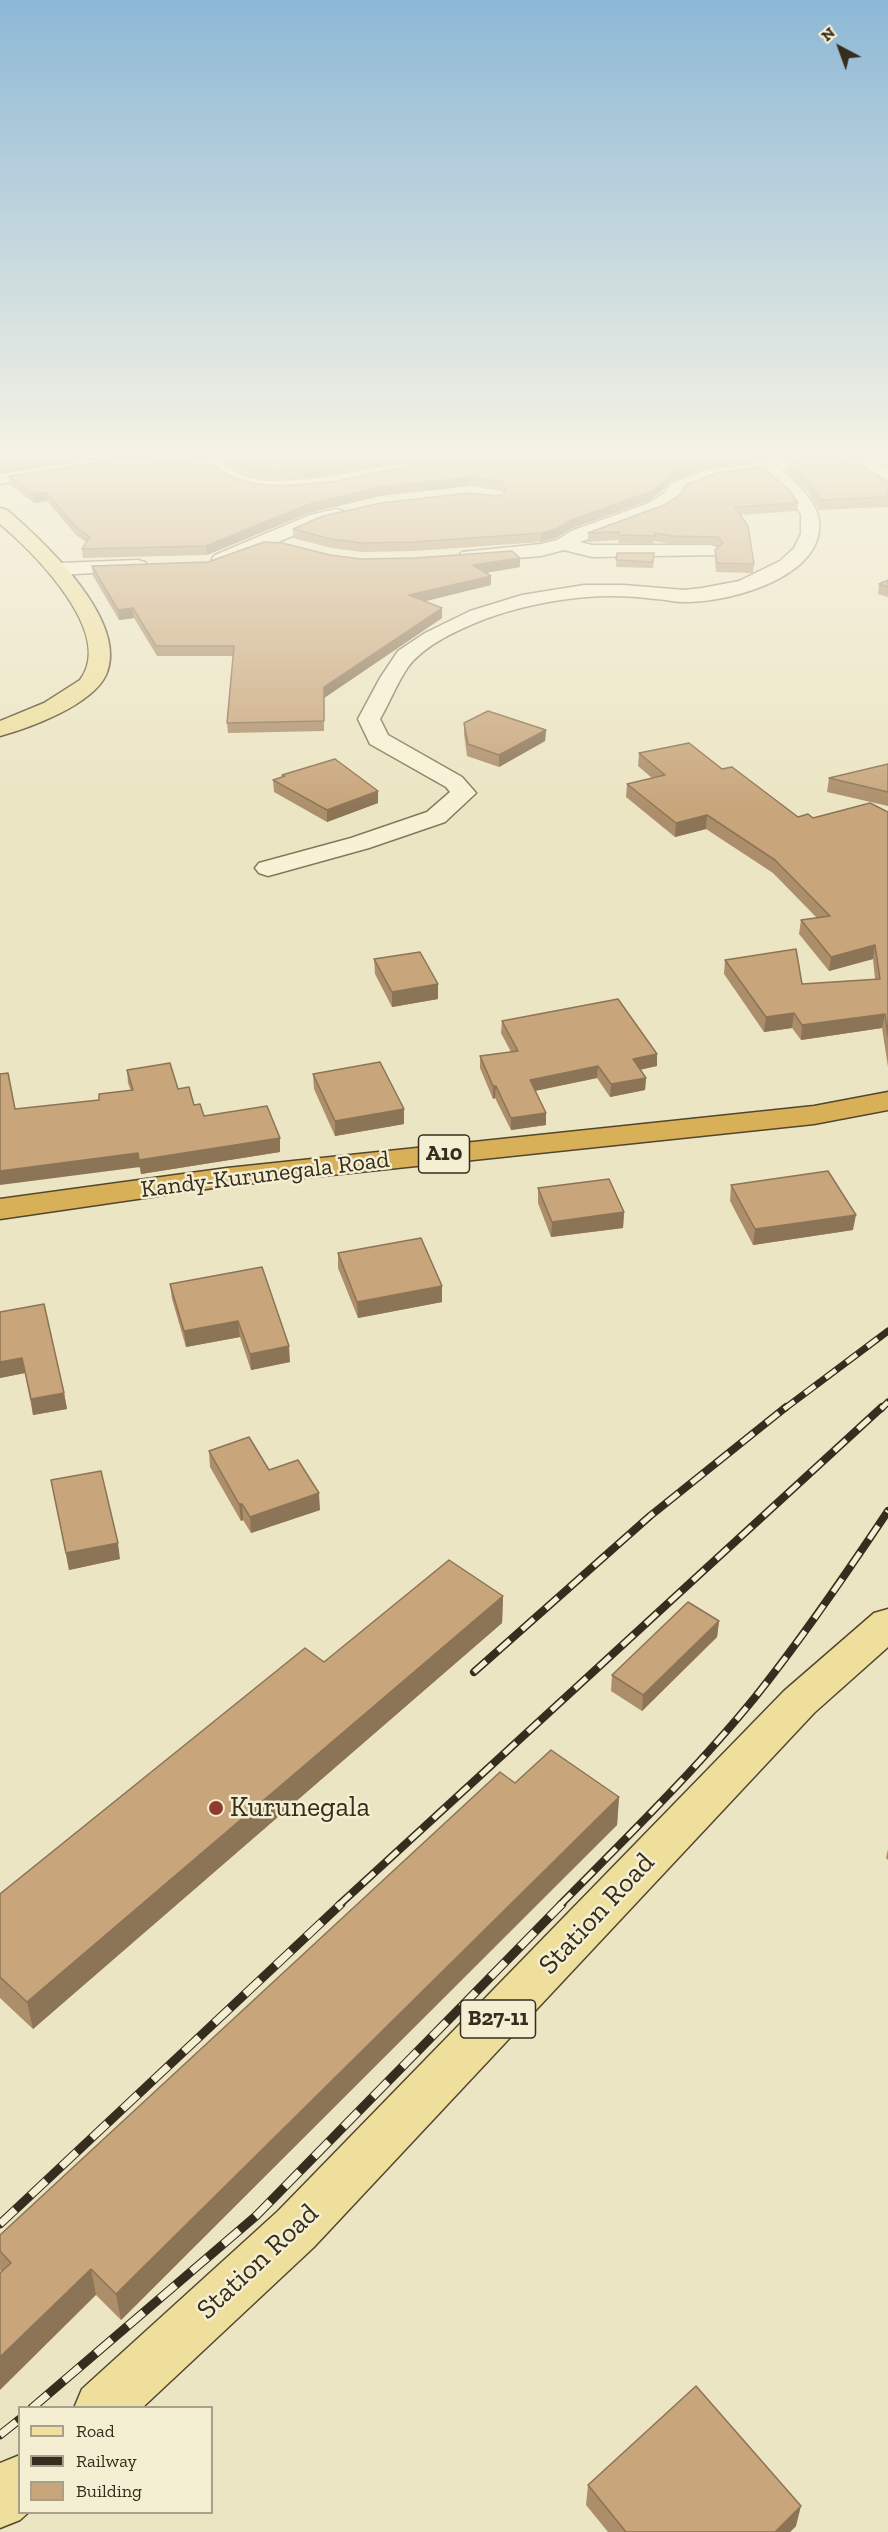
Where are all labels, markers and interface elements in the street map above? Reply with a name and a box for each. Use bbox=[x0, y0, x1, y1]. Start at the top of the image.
north arrow bbox=[810, 18, 870, 78]
text: N bbox=[817, 23, 839, 45]
road number: A10 bbox=[418, 1135, 470, 1173]
street label: Kandy-Kurunegala Road bbox=[139, 1145, 391, 1205]
place label: Kurunegala bbox=[230, 1791, 370, 1825]
marker: Kurunegala bbox=[207, 1799, 225, 1817]
street label: Station Road bbox=[532, 1846, 662, 1982]
road number: B27-11 bbox=[460, 2000, 536, 2038]
street label: Station Road bbox=[190, 2197, 326, 2327]
legend bbox=[18, 2406, 213, 2514]
text: Road bbox=[76, 2420, 115, 2442]
text: Railway bbox=[76, 2450, 137, 2472]
text: Building bbox=[76, 2480, 142, 2502]

